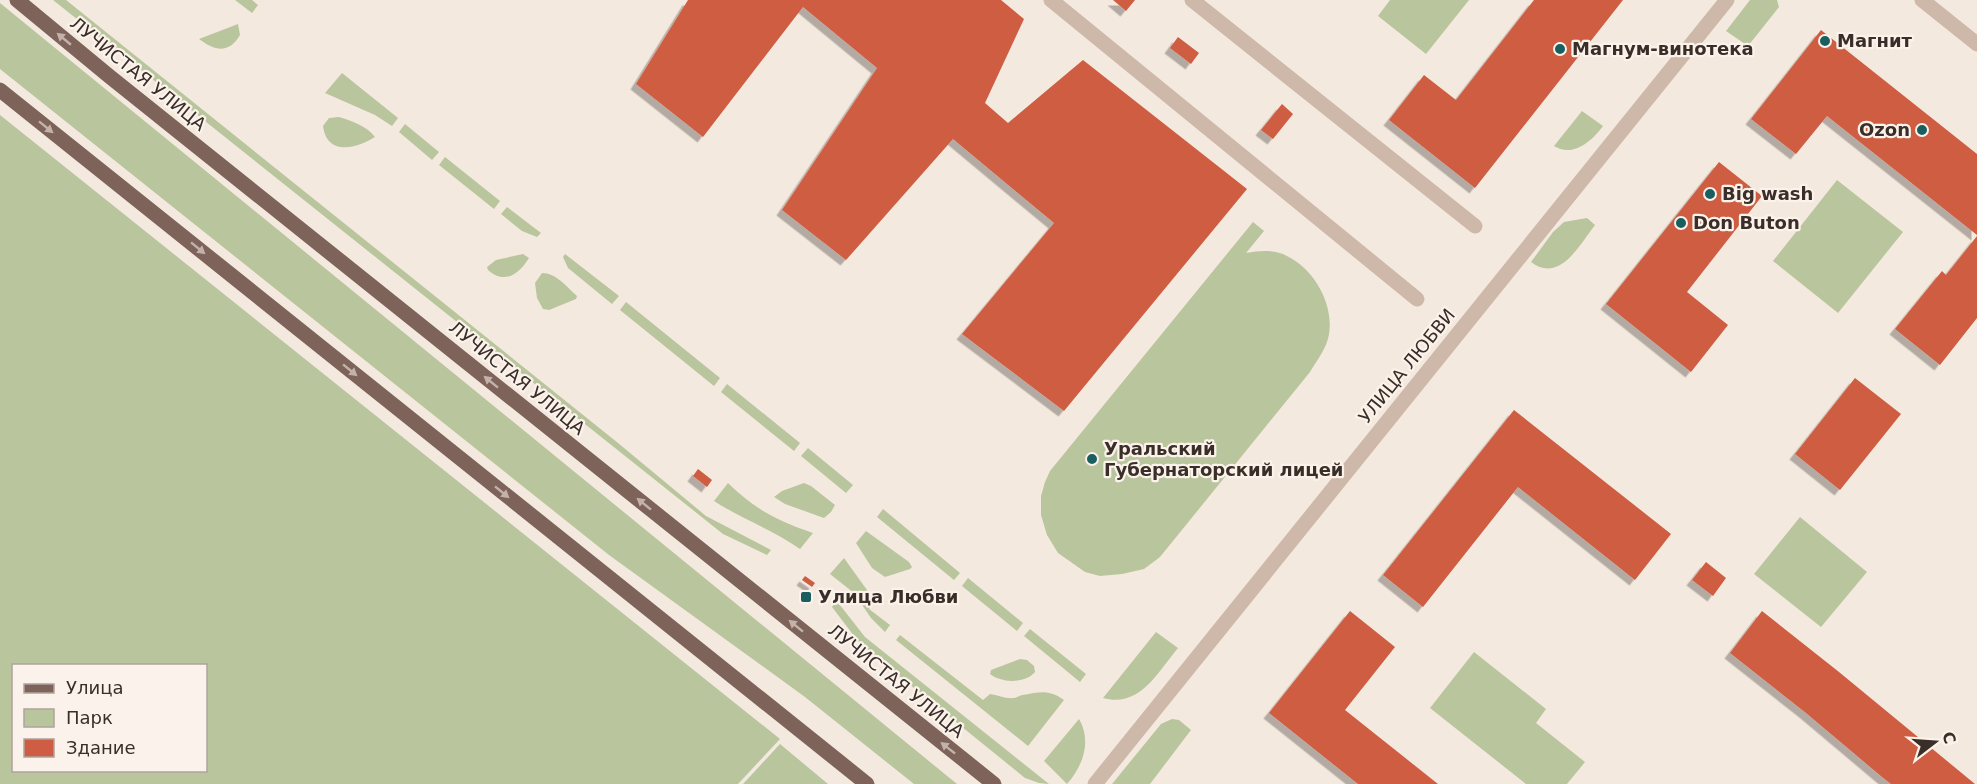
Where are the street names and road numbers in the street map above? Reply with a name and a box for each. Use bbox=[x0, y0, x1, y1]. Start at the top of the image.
street label: ЛУЧИСТАЯ УЛИЦА bbox=[66, 12, 211, 135]
street label: УЛИЦА ЛЮБВИ bbox=[1354, 304, 1459, 427]
street label: ЛУЧИСТАЯ УЛИЦА bbox=[445, 316, 590, 439]
street label: ЛУЧИСТАЯ УЛИЦА bbox=[824, 619, 969, 742]

